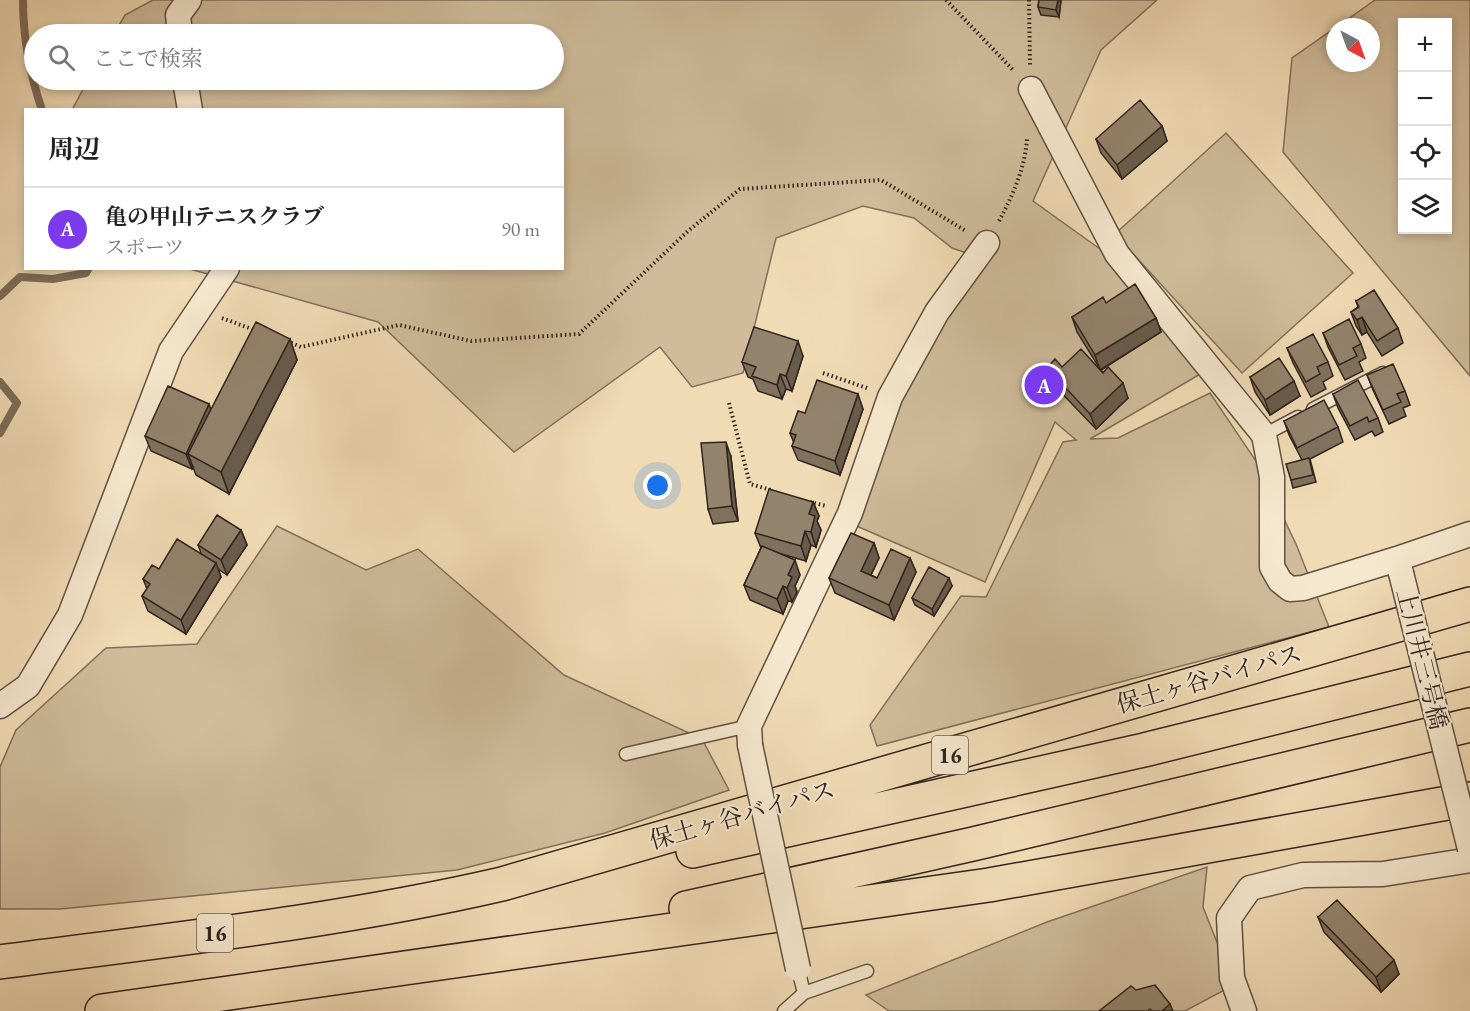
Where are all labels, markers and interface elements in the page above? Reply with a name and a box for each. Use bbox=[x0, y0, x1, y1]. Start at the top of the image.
north arrow bbox=[1326, 18, 1380, 72]
map controls bbox=[1398, 18, 1452, 234]
button: + bbox=[1398, 18, 1452, 72]
search box bbox=[24, 24, 564, 90]
icon: search bbox=[45, 41, 78, 74]
text: ここで検索 bbox=[93, 44, 203, 73]
button: − bbox=[1398, 72, 1452, 126]
button: locate bbox=[1398, 126, 1452, 180]
text: 周辺 bbox=[48, 132, 100, 166]
button: layers bbox=[1398, 180, 1452, 234]
text: 亀の甲山テニスクラブ bbox=[105, 202, 324, 231]
text: A bbox=[60, 216, 75, 242]
text: 90 m bbox=[501, 216, 540, 242]
text: スポーツ bbox=[105, 234, 184, 260]
pin: A bbox=[1024, 362, 1064, 408]
your location bbox=[643, 471, 672, 500]
street label: 上川井三号橋 bbox=[1390, 585, 1455, 732]
street label: 保土ヶ谷バイパス bbox=[1113, 637, 1305, 720]
road number: 16 bbox=[932, 736, 968, 774]
street label: 保土ヶ谷バイパス bbox=[646, 773, 838, 856]
road number: 16 bbox=[197, 914, 233, 952]

